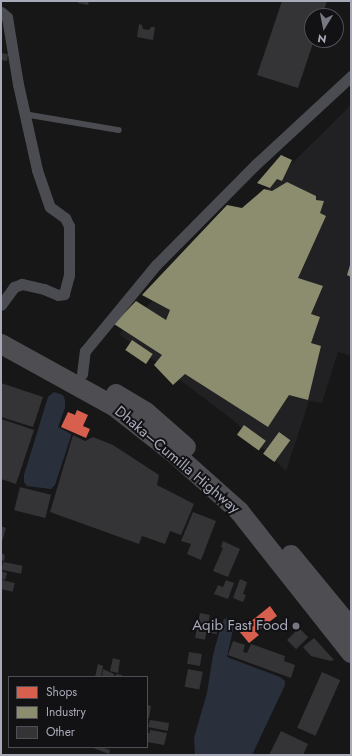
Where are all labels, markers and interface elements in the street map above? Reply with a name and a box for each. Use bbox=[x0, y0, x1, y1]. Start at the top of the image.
north arrow bbox=[304, 8, 344, 48]
text: N bbox=[316, 30, 328, 47]
street label: Dhaka–Cumilla Highway bbox=[111, 402, 243, 518]
place label: Aqib Fast Food bbox=[192, 617, 288, 635]
marker: Aqib Fast Food bbox=[291, 621, 301, 631]
legend bbox=[8, 676, 148, 748]
text: Shops bbox=[46, 683, 77, 701]
text: Industry bbox=[46, 703, 86, 721]
text: Other bbox=[46, 723, 75, 741]

